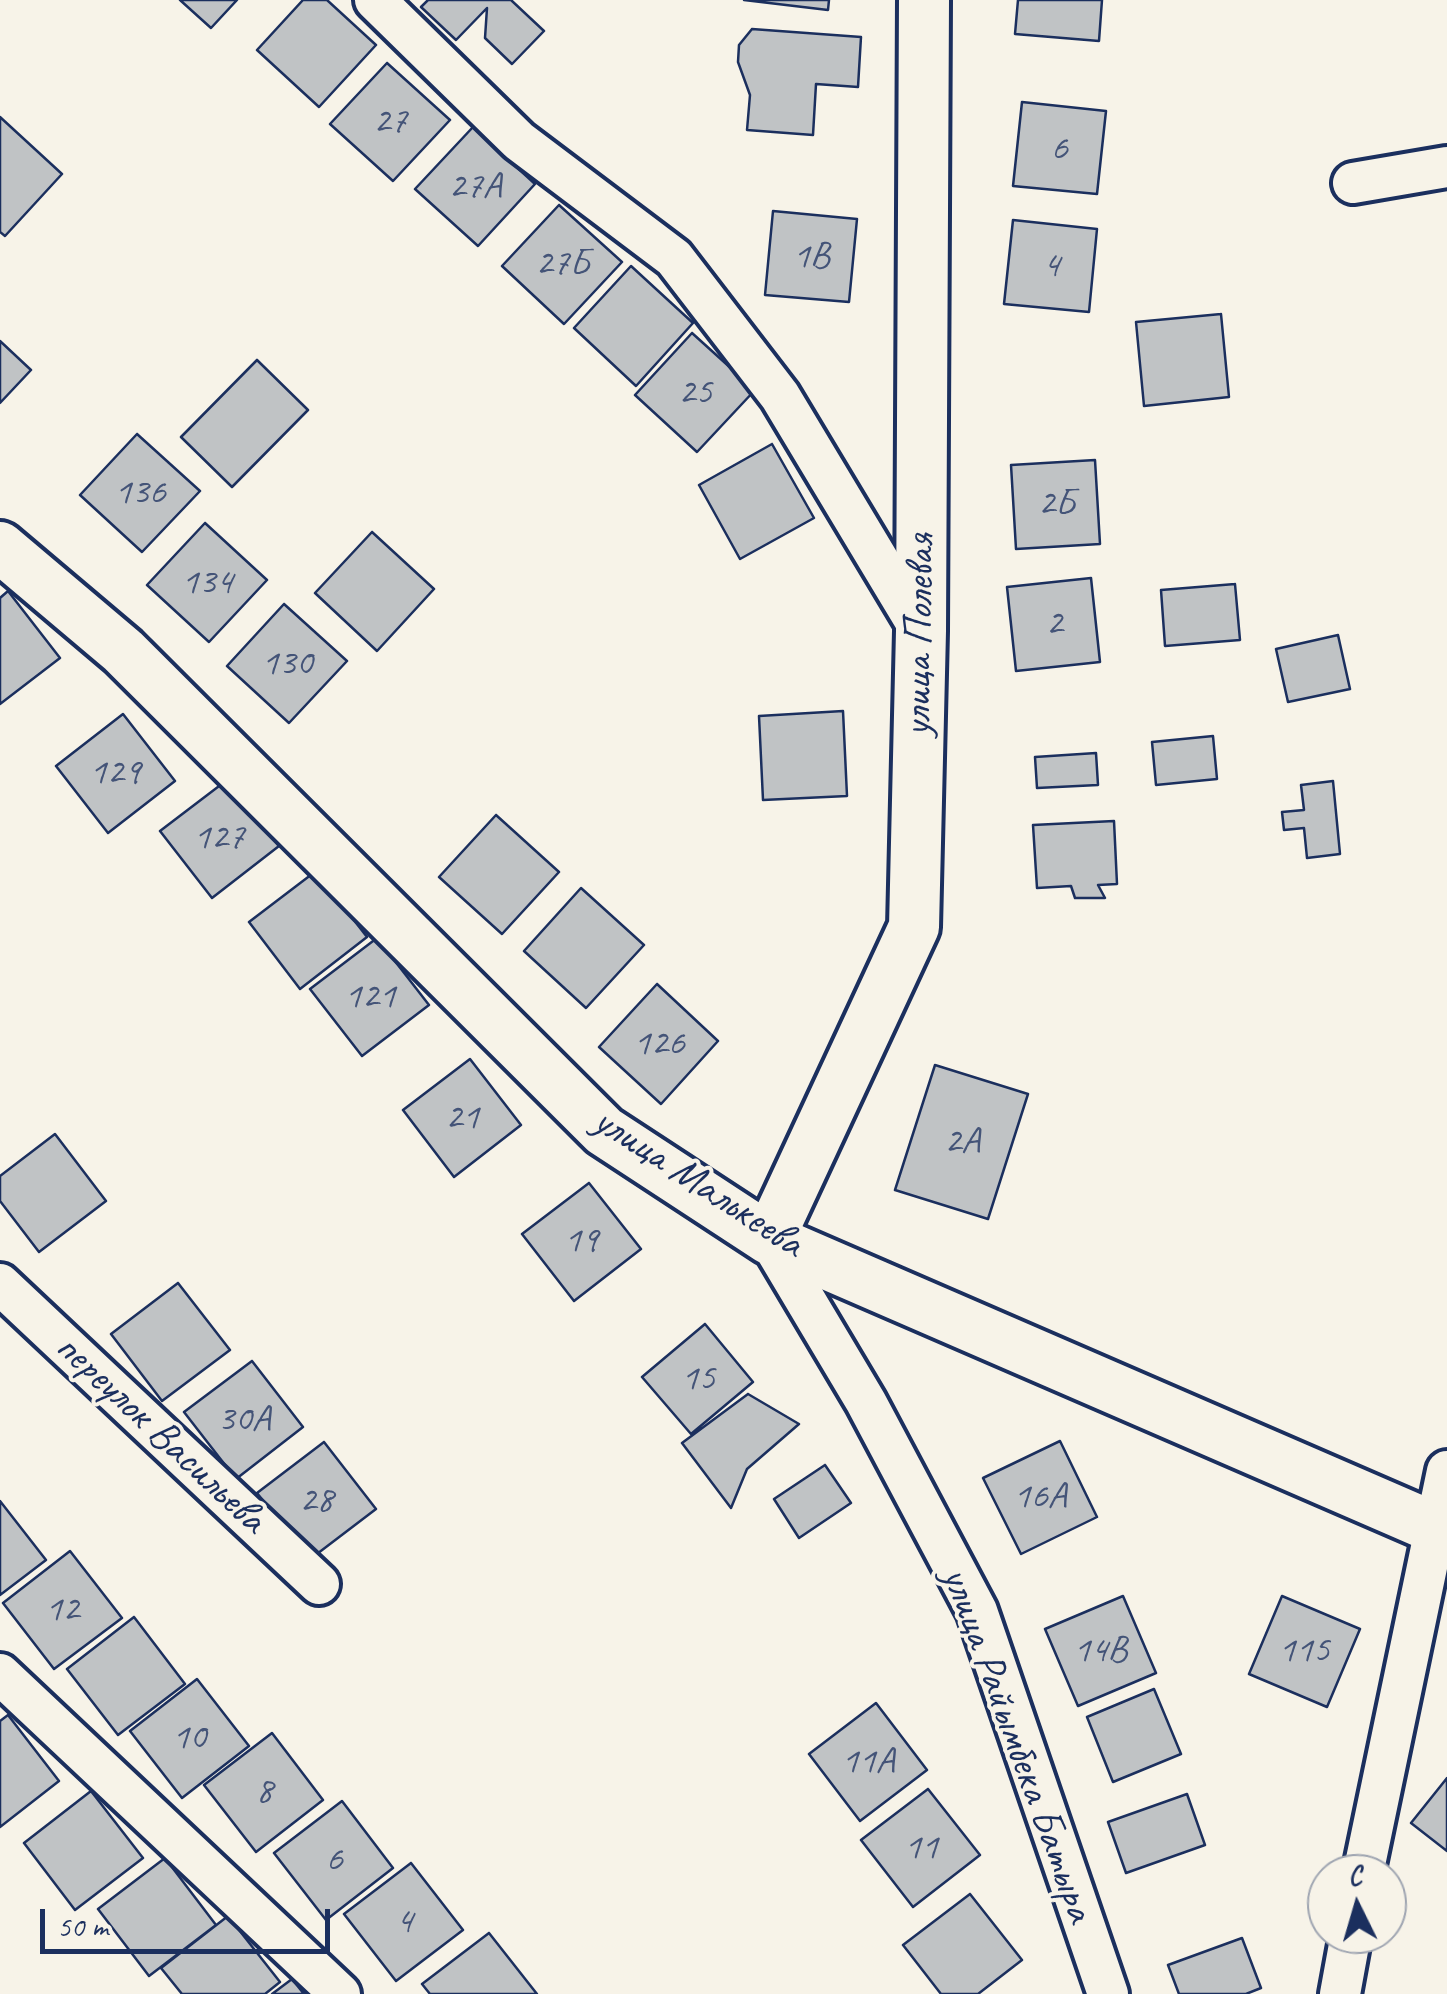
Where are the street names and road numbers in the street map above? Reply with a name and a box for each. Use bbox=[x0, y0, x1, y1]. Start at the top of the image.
street label: улица Полевая bbox=[893, 533, 947, 737]
street label: улица Малькеева bbox=[583, 1096, 813, 1270]
street label: переулок Васильева bbox=[44, 1323, 276, 1545]
street label: улица Райымбека Батыра bbox=[929, 1561, 1105, 1929]

